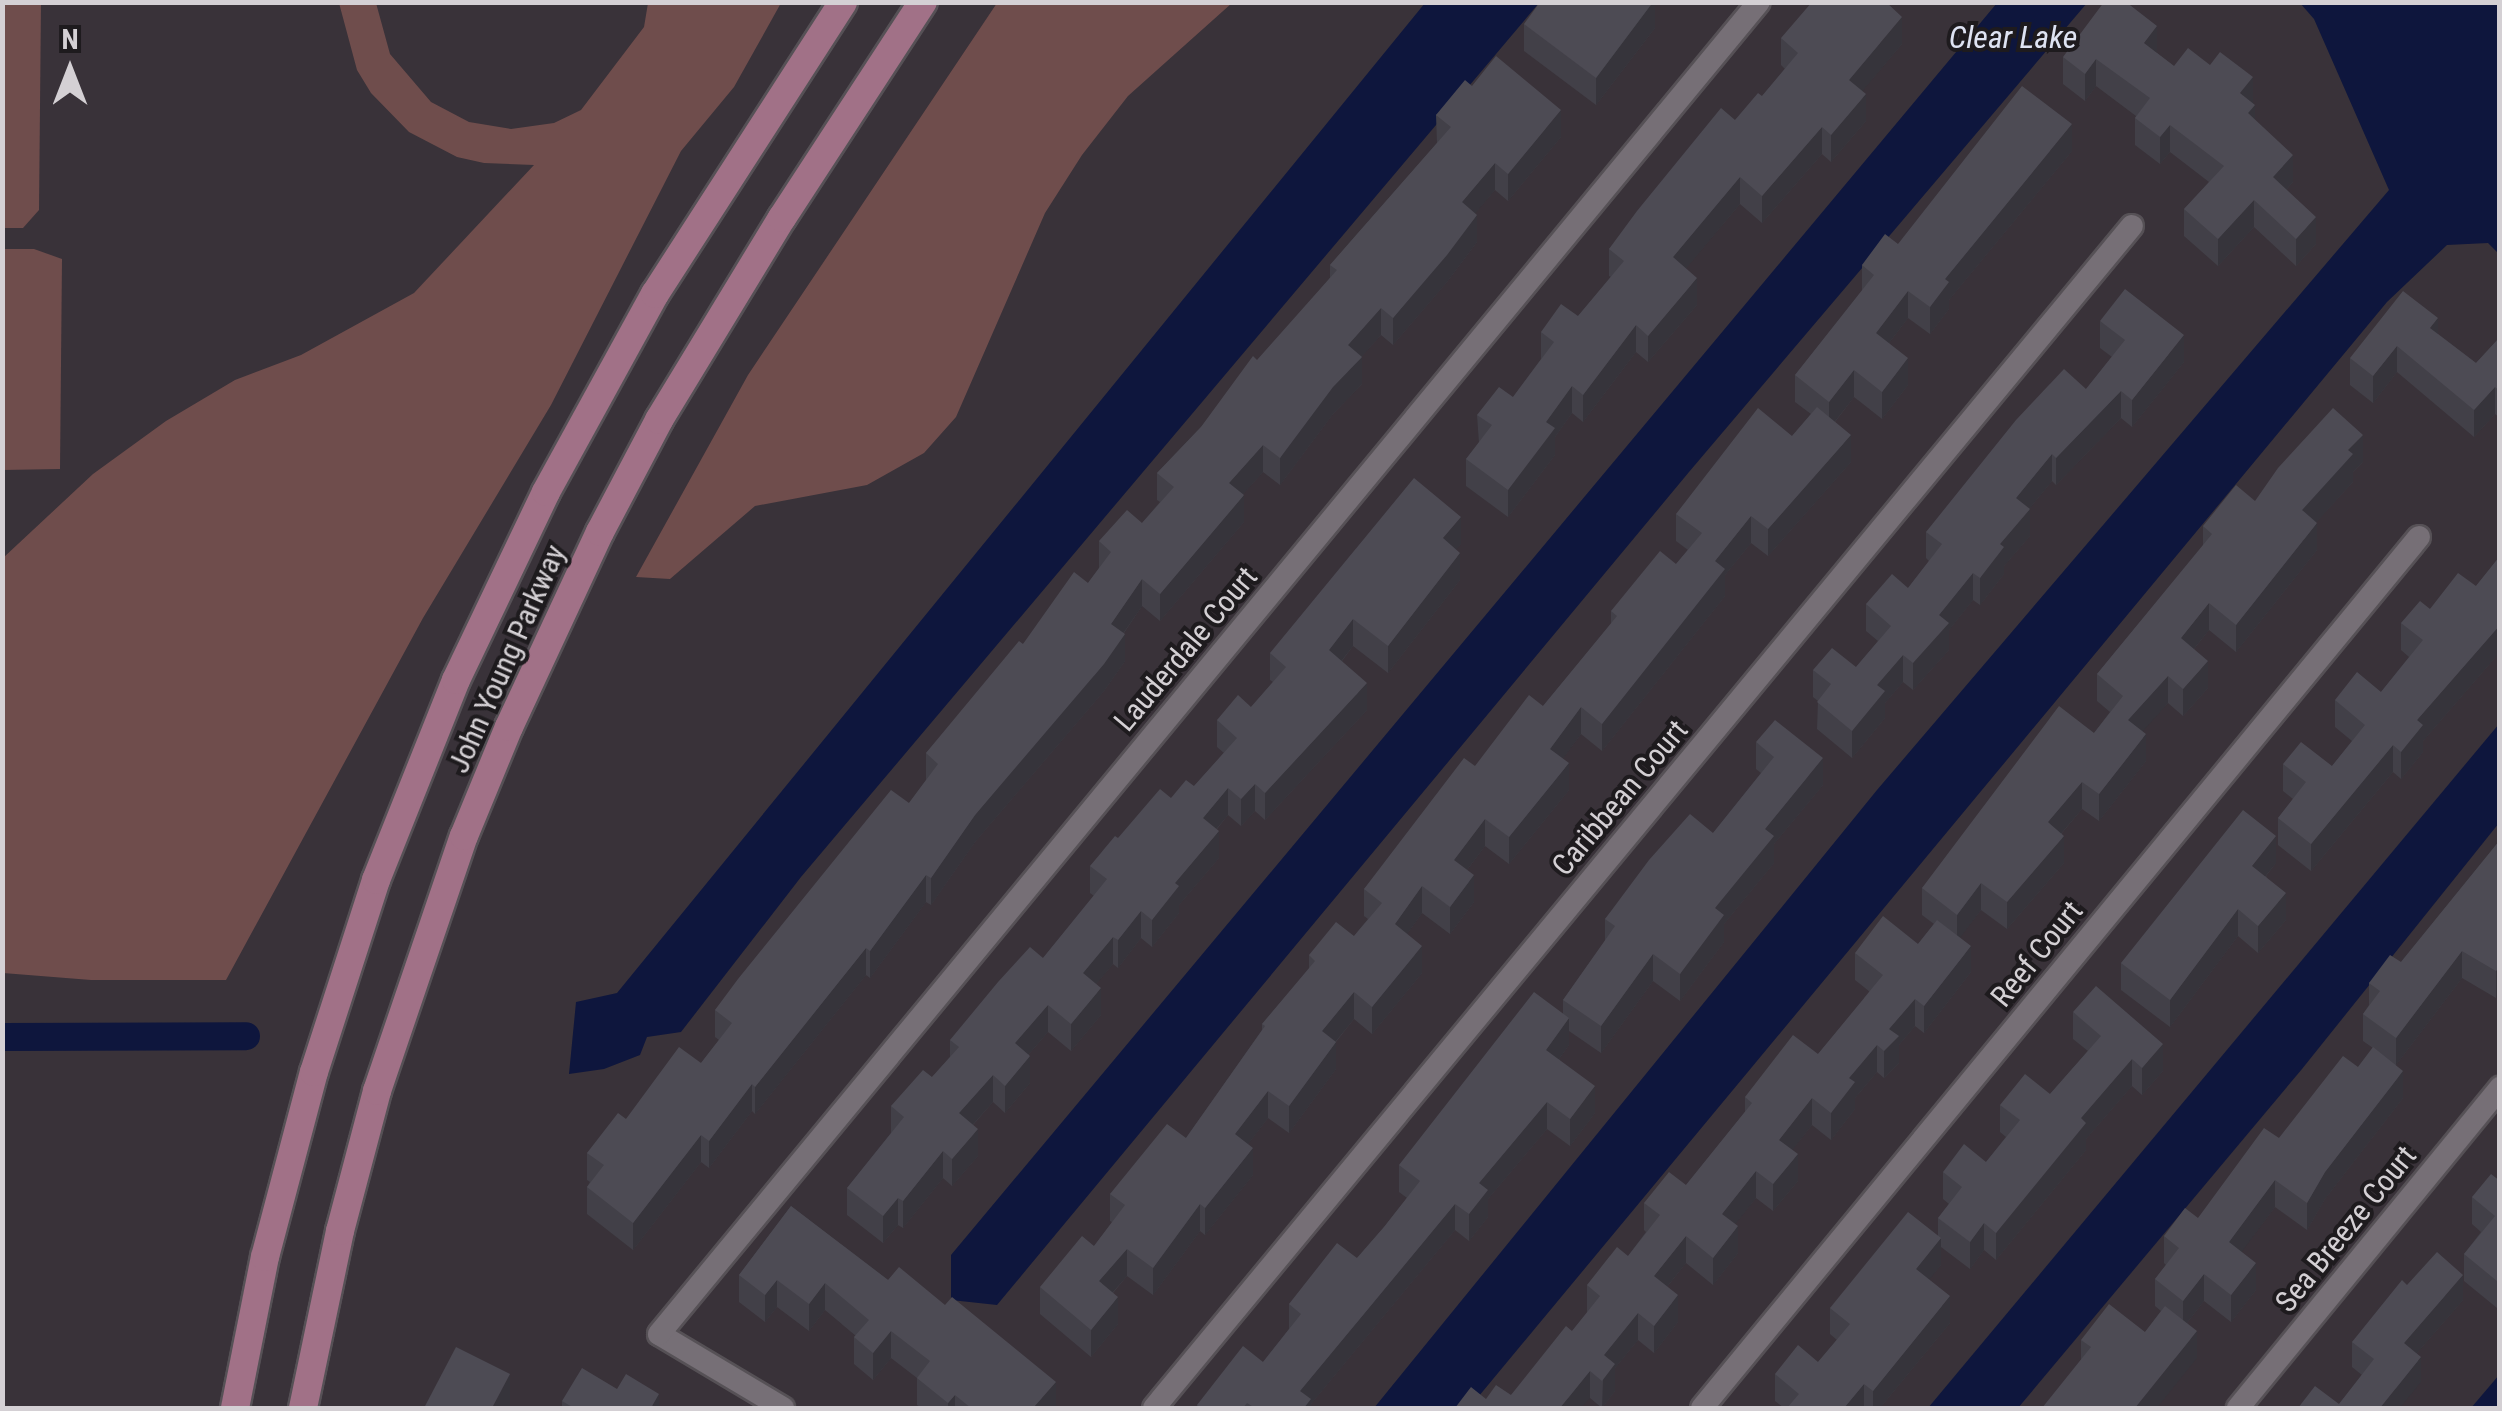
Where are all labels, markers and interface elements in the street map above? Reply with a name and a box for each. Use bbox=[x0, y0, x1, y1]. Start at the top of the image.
water label: Clear Lake bbox=[1949, 18, 2077, 56]
north arrow bbox=[20, 20, 120, 120]
text: N bbox=[61, 23, 79, 56]
street label: John Young Parkway bbox=[441, 539, 573, 779]
street label: Lauderdale Court bbox=[1107, 560, 1265, 738]
street label: Caribbean Court bbox=[1544, 713, 1696, 883]
street label: Reef Court bbox=[1983, 894, 2091, 1014]
street label: Sea Breeze Court bbox=[2268, 1139, 2424, 1319]

